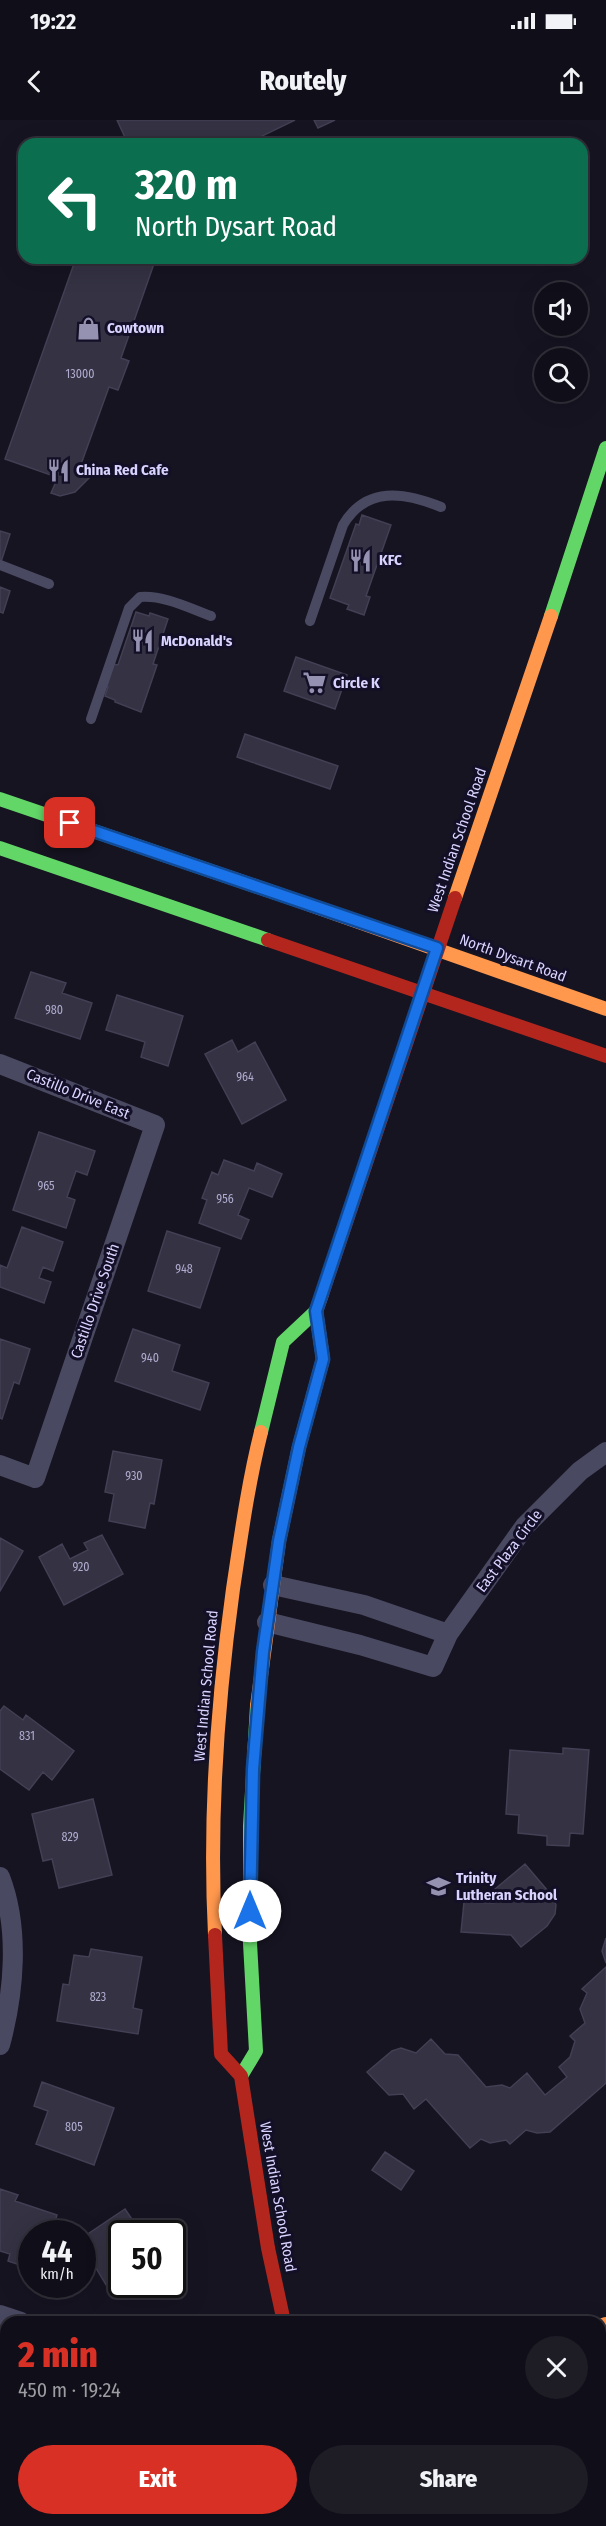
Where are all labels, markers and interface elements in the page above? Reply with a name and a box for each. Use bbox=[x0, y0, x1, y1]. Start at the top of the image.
text: 19:22 bbox=[30, 8, 76, 35]
icon: back bbox=[18, 65, 51, 98]
text: Routely bbox=[260, 65, 346, 97]
icon: share bbox=[555, 65, 588, 98]
text: 320 m bbox=[135, 160, 238, 210]
icon: left bbox=[36, 162, 114, 240]
text: North Dysart Road bbox=[135, 211, 337, 243]
map controls bbox=[534, 282, 588, 402]
button: sound bbox=[534, 282, 588, 336]
shop icon: Cowtown bbox=[76, 315, 102, 341]
place label: Cowtown bbox=[107, 319, 164, 337]
button: search bbox=[534, 348, 588, 402]
house number: 13000 bbox=[66, 367, 94, 381]
restaurant icon: China Red Cafe bbox=[45, 457, 71, 483]
place label: China Red Cafe bbox=[76, 461, 169, 479]
restaurant icon: KFC bbox=[348, 547, 374, 573]
place label: KFC bbox=[379, 551, 402, 569]
restaurant icon: McDonald's bbox=[130, 628, 156, 654]
place label: McDonald's bbox=[161, 632, 233, 650]
supermarket icon: Circle K bbox=[302, 670, 328, 696]
place label: Circle K bbox=[333, 674, 380, 692]
street label: West Indian School Road bbox=[424, 765, 490, 915]
pin bbox=[44, 797, 95, 848]
icon: arrive bbox=[53, 806, 86, 839]
street label: North Dysart Road bbox=[457, 930, 569, 986]
house number: 980 bbox=[45, 1003, 63, 1017]
street label: Castillo Drive East bbox=[24, 1065, 132, 1123]
house number: 964 bbox=[236, 1070, 254, 1084]
house number: 965 bbox=[37, 1179, 55, 1193]
house number: 956 bbox=[216, 1192, 234, 1206]
street label: Castillo Drive South bbox=[67, 1241, 123, 1361]
house number: 948 bbox=[175, 1262, 193, 1276]
house number: 940 bbox=[141, 1351, 159, 1365]
house number: 930 bbox=[125, 1469, 143, 1483]
street label: East Plaza Circle bbox=[472, 1506, 546, 1596]
house number: 920 bbox=[72, 1560, 90, 1574]
street label: West Indian School Road bbox=[190, 1610, 222, 1762]
house number: 831 bbox=[19, 1729, 35, 1743]
house number: 829 bbox=[62, 1830, 79, 1844]
place label: Trinity Lutheran School bbox=[456, 1869, 558, 1904]
school or university icon: Trinity Lutheran School bbox=[425, 1874, 451, 1900]
position arrow bbox=[218, 1879, 282, 1943]
house number: 823 bbox=[90, 1990, 106, 2004]
house number: 805 bbox=[65, 2120, 83, 2134]
street label: West Indian School Road bbox=[256, 2121, 300, 2273]
speed limit sign: 50 bbox=[108, 2220, 186, 2298]
text: 44 bbox=[42, 2234, 72, 2270]
text: km/h bbox=[40, 2265, 74, 2283]
text: 2 min bbox=[18, 2333, 98, 2377]
button: close bbox=[525, 2336, 588, 2399]
text: 450 m · 19:24 bbox=[18, 2378, 121, 2402]
button: Exit bbox=[18, 2445, 297, 2514]
button: Share bbox=[309, 2445, 588, 2514]

